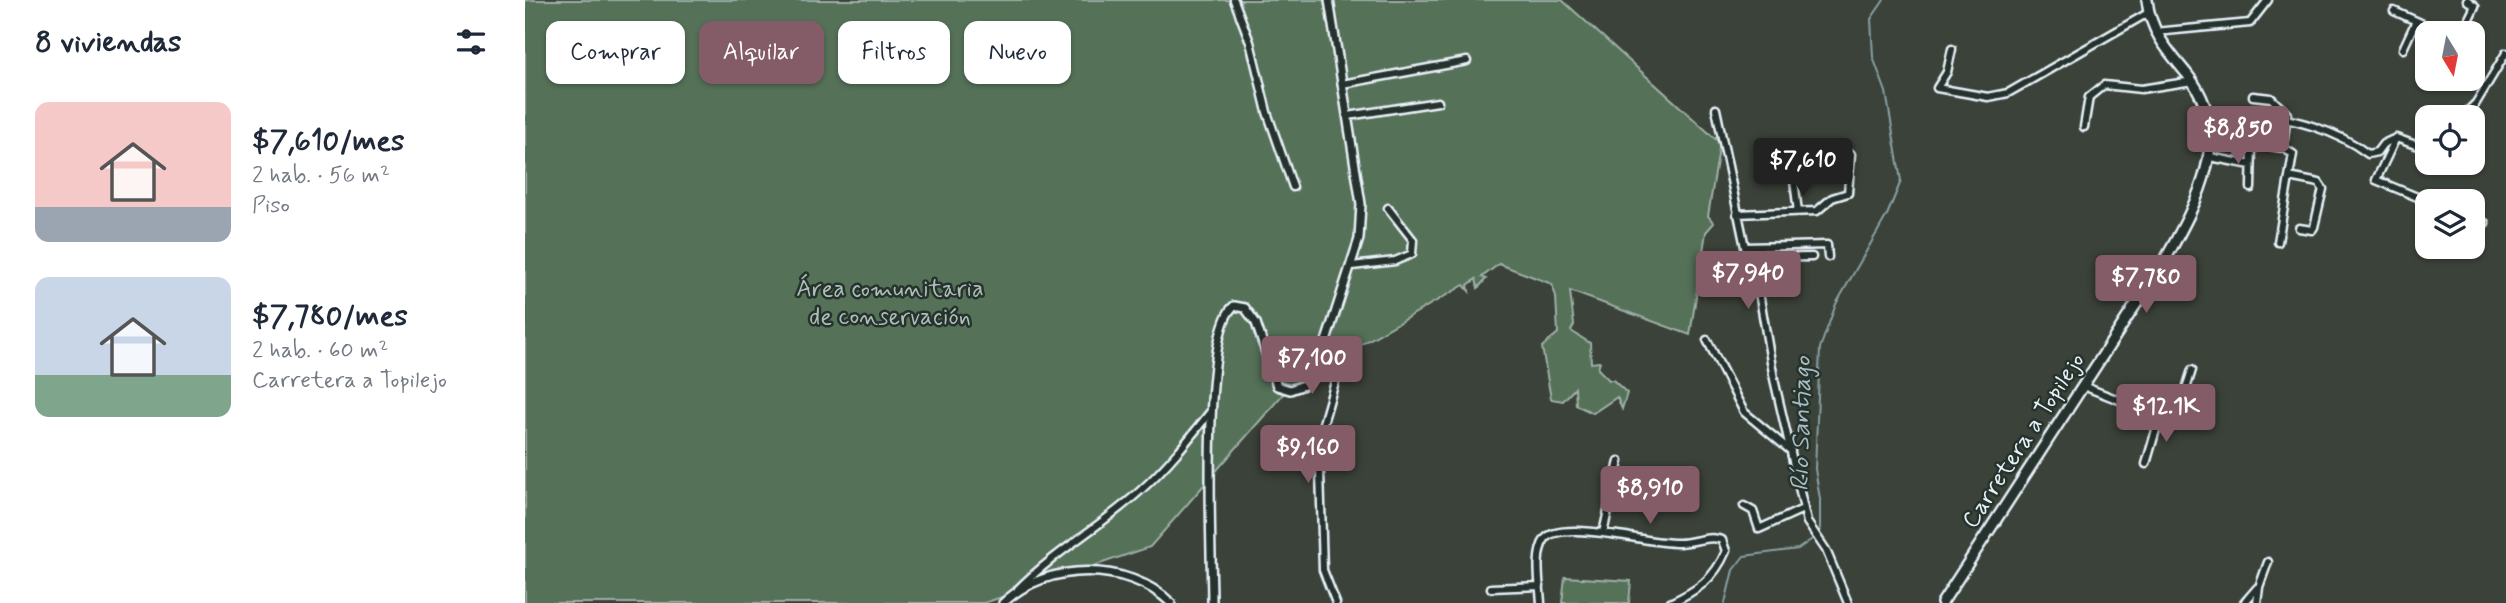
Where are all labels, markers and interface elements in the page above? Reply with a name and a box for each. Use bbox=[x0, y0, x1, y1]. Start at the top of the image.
chip: Comprar bbox=[546, 21, 685, 84]
chip: Alquilar bbox=[699, 21, 824, 84]
chip: Filtros bbox=[838, 21, 950, 84]
chip: Nuevo bbox=[964, 21, 1071, 84]
north arrow bbox=[2415, 21, 2485, 91]
map controls bbox=[2415, 21, 2485, 259]
text: 8 viviendas bbox=[35, 23, 182, 62]
icon: filters bbox=[452, 23, 490, 61]
button: locate bbox=[2415, 105, 2485, 175]
pin: $8,850 bbox=[2181, 106, 2295, 166]
text: $8,850 bbox=[2203, 114, 2273, 144]
text: $7,610/mes bbox=[252, 122, 405, 161]
icon: home bbox=[91, 130, 175, 214]
pin: $7,610 bbox=[1746, 138, 1860, 198]
text: $7,610 bbox=[1770, 146, 1837, 176]
text: 2 hab. · 56 m² bbox=[252, 161, 390, 191]
button: layers bbox=[2415, 189, 2485, 259]
text: Piso bbox=[252, 191, 290, 221]
pin: $7,940 bbox=[1691, 252, 1805, 311]
pin: $7,780 bbox=[2089, 256, 2203, 315]
text: $7,940 bbox=[1712, 259, 1784, 289]
text: $7,780 bbox=[2111, 263, 2181, 293]
park label: Área comunitaria de conservación bbox=[796, 273, 984, 333]
text: $7,780/mes bbox=[252, 297, 408, 336]
icon: home bbox=[91, 305, 175, 389]
text: 2 hab. · 60 m² bbox=[252, 336, 388, 366]
pin: $7,100 bbox=[1255, 336, 1369, 396]
text: $7,100 bbox=[1277, 344, 1347, 374]
street label: Carretera a Topilejo bbox=[1956, 347, 2092, 535]
water label: Río Santiago bbox=[1784, 355, 1820, 492]
text: Carretera a Topilejo bbox=[252, 366, 447, 396]
pin: $12.1K bbox=[2109, 384, 2223, 444]
text: $12.1K bbox=[2132, 392, 2200, 422]
pin: $9,160 bbox=[1251, 426, 1365, 485]
text: $9,160 bbox=[1276, 433, 1340, 463]
pin: $8,910 bbox=[1593, 466, 1707, 526]
text: $8,910 bbox=[1617, 474, 1684, 504]

